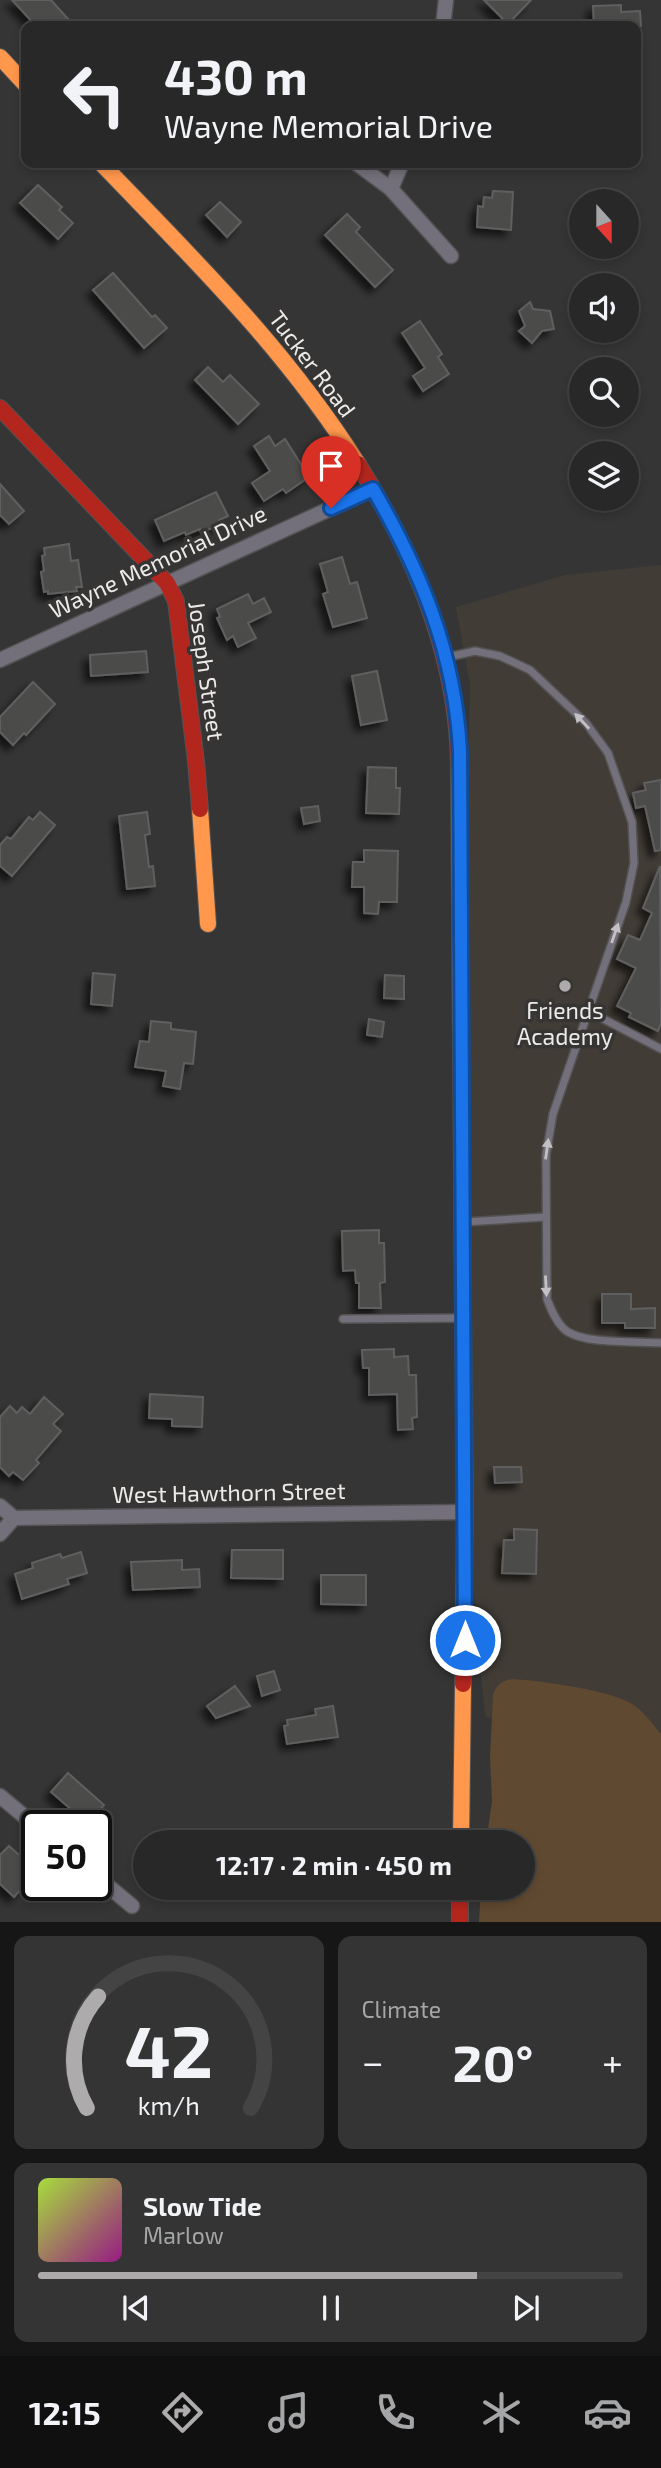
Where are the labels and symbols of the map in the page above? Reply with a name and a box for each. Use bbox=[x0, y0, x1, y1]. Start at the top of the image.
north arrow bbox=[569, 189, 639, 259]
street label: Tucker Road bbox=[264, 305, 362, 422]
pin bbox=[301, 436, 361, 508]
street label: Wayne Memorial Drive bbox=[45, 498, 271, 624]
street label: Joseph Street bbox=[183, 599, 231, 743]
one-way arrow bbox=[575, 713, 591, 730]
one-way arrow bbox=[610, 922, 621, 943]
marker: Friends Academy bbox=[557, 978, 573, 994]
place label: Friends Academy bbox=[517, 996, 613, 1050]
one-way arrow bbox=[542, 1138, 553, 1160]
one-way arrow bbox=[540, 1275, 551, 1297]
street label: West Hawthorn Street bbox=[112, 1476, 346, 1508]
position arrow bbox=[428, 1603, 502, 1677]
speed limit sign: 50 bbox=[21, 1810, 112, 1901]

